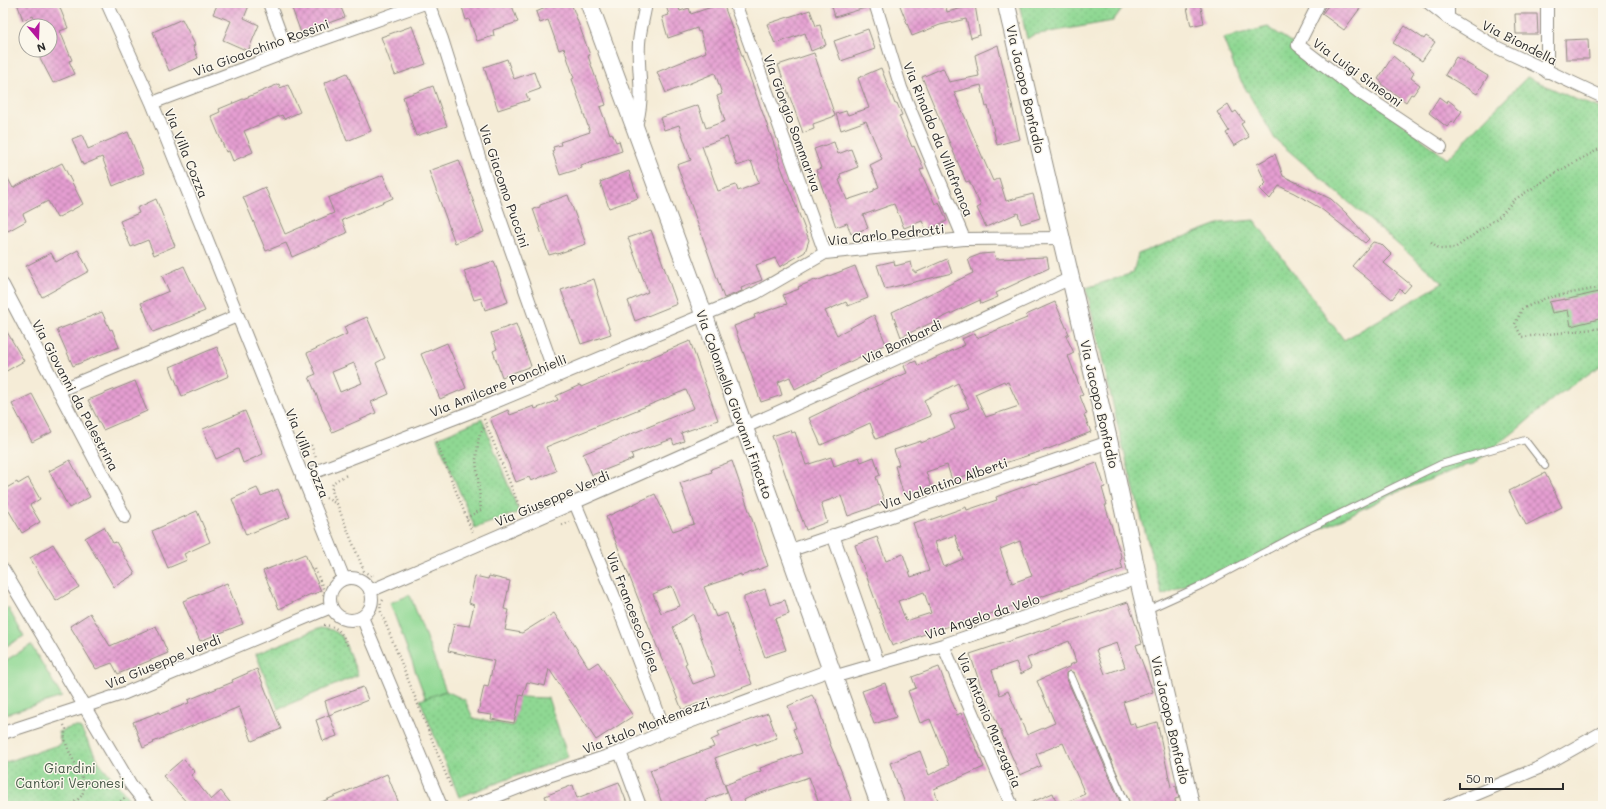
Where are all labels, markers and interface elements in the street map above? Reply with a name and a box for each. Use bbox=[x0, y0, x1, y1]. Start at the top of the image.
street label: Via Gioacchino Rossini bbox=[191, 14, 331, 80]
street label: Via Biondella bbox=[1479, 16, 1561, 68]
north arrow bbox=[18, 18, 58, 58]
street label: Via Jacopo Bonfadio bbox=[1003, 23, 1049, 155]
street label: Via Luigi Simeoni bbox=[1310, 34, 1406, 110]
text: N bbox=[35, 39, 48, 56]
street label: Via Giorgio Sommariva bbox=[760, 52, 826, 194]
street label: Via Rinaldo da Villafranca bbox=[900, 59, 978, 219]
street label: Via Villa Cozza bbox=[161, 106, 213, 200]
street label: Via Giacomo Puccini bbox=[476, 122, 534, 250]
street label: Via Carlo Pedrotti bbox=[827, 219, 945, 249]
street label: Via Colonnello Giovanni Fincato bbox=[693, 307, 777, 501]
street label: Via Bombardi bbox=[859, 315, 945, 367]
street label: Via Giovanni da Palestrina bbox=[29, 316, 123, 474]
street label: Via Jacopo Bonfadio bbox=[1077, 338, 1123, 470]
street label: Via Amilcare Ponchielli bbox=[427, 350, 569, 420]
street label: Via Villa Cozza bbox=[282, 406, 334, 500]
street label: Via Valentino Alberti bbox=[878, 453, 1010, 513]
street label: Via Giuseppe Verdi bbox=[492, 466, 612, 530]
street label: Via Francesco Cilea bbox=[603, 549, 665, 675]
street label: Via Angelo da Velo bbox=[923, 589, 1042, 643]
street label: Via Giuseppe Verdi bbox=[103, 630, 223, 692]
street label: Via Antonio Marzagaia bbox=[954, 650, 1026, 790]
street label: Via Jacopo Bonfadio bbox=[1148, 654, 1194, 786]
street label: Via Italo Montemezzi bbox=[580, 693, 712, 757]
park label: Giardini Cantori Veronesi bbox=[16, 759, 124, 791]
scale bar bbox=[1460, 765, 1563, 791]
text: 50 m bbox=[1466, 770, 1494, 786]

